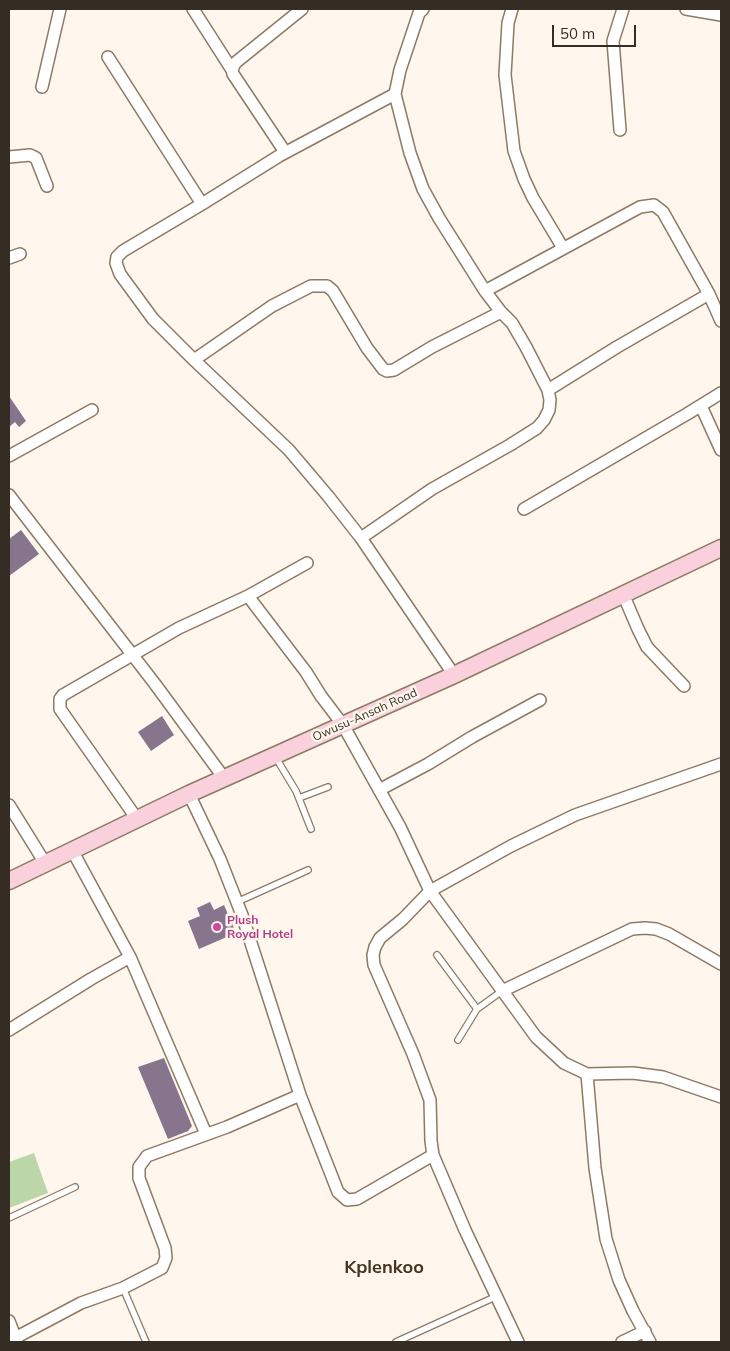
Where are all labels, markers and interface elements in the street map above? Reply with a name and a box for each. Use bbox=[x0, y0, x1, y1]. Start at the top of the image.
scale bar bbox=[555, 15, 639, 47]
text: 50 m bbox=[560, 24, 595, 43]
street label: Owusu-Ansah Road bbox=[310, 685, 420, 745]
place label: Plush Royal Hotel bbox=[227, 913, 293, 941]
marker: Plush Royal Hotel bbox=[211, 921, 223, 933]
district label: Kplenkoo bbox=[344, 1257, 424, 1279]

